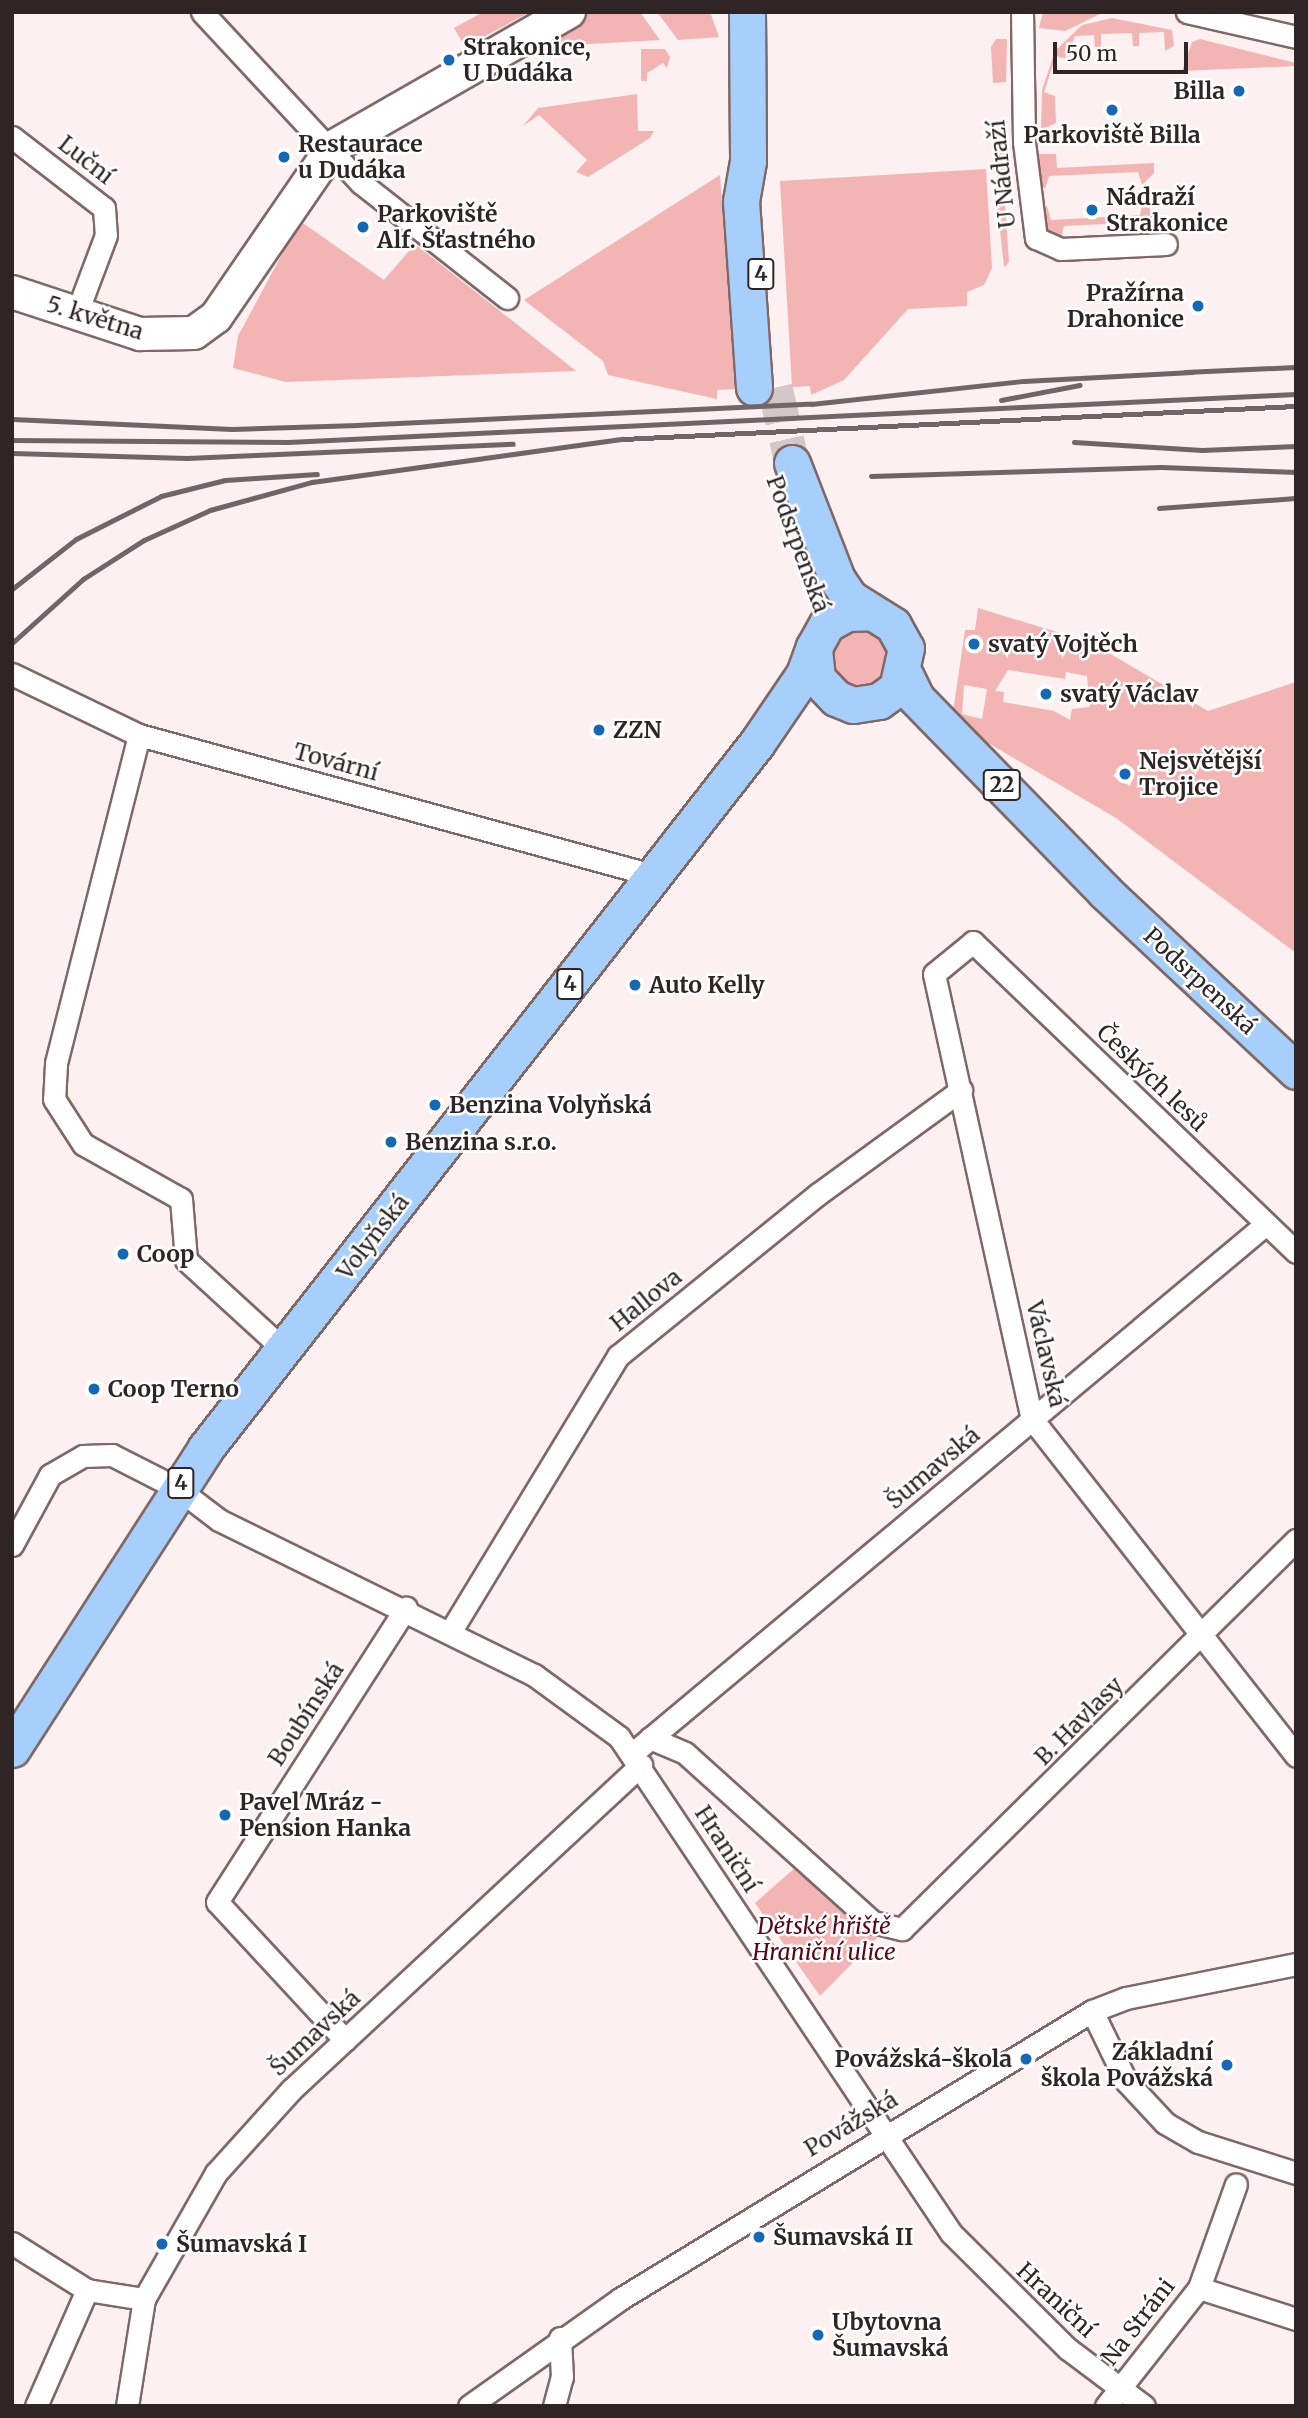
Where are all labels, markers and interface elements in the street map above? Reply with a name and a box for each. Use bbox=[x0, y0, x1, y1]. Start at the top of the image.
scale bar bbox=[1056, 28, 1191, 72]
place label: Strakonice, U Dudáka bbox=[463, 33, 591, 87]
text: 50 m bbox=[1066, 40, 1117, 67]
marker: Strakonice, U Dudáka bbox=[441, 52, 457, 68]
place label: Billa bbox=[1173, 77, 1225, 105]
marker: Billa bbox=[1231, 83, 1247, 99]
marker: Parkoviště Billa bbox=[1104, 102, 1120, 118]
street label: U Nádraží bbox=[983, 118, 1021, 230]
place label: Parkoviště Billa bbox=[1023, 121, 1201, 149]
street label: Luční bbox=[53, 130, 119, 190]
place label: Restaurace u Dudáka bbox=[298, 130, 423, 184]
marker: Restaurace u Dudáka bbox=[276, 149, 292, 165]
place label: Nádraží Strakonice bbox=[1106, 183, 1228, 237]
place label: Parkoviště Alf. Šťastného bbox=[377, 200, 536, 254]
marker: Nádraží Strakonice bbox=[1084, 202, 1100, 218]
marker: Parkoviště Alf. Šťastného bbox=[355, 219, 371, 235]
road number: 4 bbox=[747, 256, 775, 292]
place label: Pražírna Drahonice bbox=[1067, 279, 1184, 333]
street label: 5. května bbox=[43, 290, 147, 346]
marker: Pražírna Drahonice bbox=[1190, 298, 1206, 314]
street label: Podsrpenská bbox=[760, 472, 836, 616]
place label: svatý Vojtěch bbox=[988, 630, 1138, 658]
marker: svatý Vojtěch bbox=[966, 636, 982, 652]
place label: svatý Václav bbox=[1060, 680, 1199, 708]
marker: svatý Václav bbox=[1038, 686, 1054, 702]
place label: ZZN bbox=[613, 716, 662, 744]
marker: ZZN bbox=[591, 722, 607, 738]
street label: Tovární bbox=[290, 737, 382, 787]
place label: Nejsvětější Trojice bbox=[1139, 747, 1262, 801]
marker: Nejsvětější Trojice bbox=[1117, 766, 1133, 782]
road number: 22 bbox=[983, 768, 1021, 802]
street label: Podsrpenská bbox=[1138, 922, 1262, 1040]
road number: 4 bbox=[556, 967, 584, 1002]
place label: Auto Kelly bbox=[649, 971, 765, 999]
marker: Auto Kelly bbox=[627, 977, 643, 993]
street label: Českých lesů bbox=[1091, 1019, 1213, 1137]
place label: Benzina Volyňská bbox=[449, 1091, 652, 1119]
marker: Benzina Volyňská bbox=[427, 1097, 443, 1113]
place label: Benzina s.r.o. bbox=[405, 1128, 557, 1156]
marker: Benzina s.r.o. bbox=[383, 1134, 399, 1150]
street label: Volyňská bbox=[331, 1189, 415, 1285]
place label: Coop bbox=[137, 1240, 194, 1268]
marker: Coop bbox=[115, 1246, 131, 1262]
street label: Hallova bbox=[605, 1263, 687, 1337]
street label: Václavská bbox=[1020, 1298, 1072, 1410]
place label: Coop Terno bbox=[108, 1375, 239, 1403]
marker: Coop Terno bbox=[86, 1381, 102, 1397]
street label: Šumavská bbox=[881, 1421, 985, 1515]
road number: 4 bbox=[167, 1466, 195, 1500]
street label: Boubínská bbox=[262, 1657, 350, 1771]
street label: B. Havlasy bbox=[1029, 1671, 1129, 1771]
place label: Pavel Mráz - Pension Hanka bbox=[239, 1788, 411, 1842]
street label: Hraniční bbox=[689, 1801, 765, 1897]
marker: Pavel Mráz - Pension Hanka bbox=[217, 1807, 233, 1823]
park label: Dětské hřiště Hraniční ulice bbox=[752, 1912, 896, 1966]
street label: Šumavská bbox=[264, 1984, 366, 2082]
place label: Základní škola Povážská bbox=[1041, 2038, 1213, 2092]
place label: Povážská-škola bbox=[835, 2045, 1012, 2073]
marker: Povážská-škola bbox=[1018, 2051, 1034, 2067]
marker: Základní škola Povážská bbox=[1219, 2057, 1235, 2073]
street label: Povážská bbox=[799, 2085, 903, 2163]
place label: Šumavská II bbox=[773, 2223, 913, 2251]
marker: Šumavská II bbox=[751, 2229, 767, 2245]
place label: Šumavská I bbox=[176, 2230, 307, 2258]
marker: Šumavská I bbox=[154, 2236, 170, 2252]
street label: Hraniční bbox=[1011, 2257, 1101, 2343]
street label: Na Stráni bbox=[1095, 2273, 1181, 2371]
place label: Ubytovna Šumavská bbox=[832, 2308, 949, 2362]
marker: Ubytovna Šumavská bbox=[810, 2327, 826, 2343]

